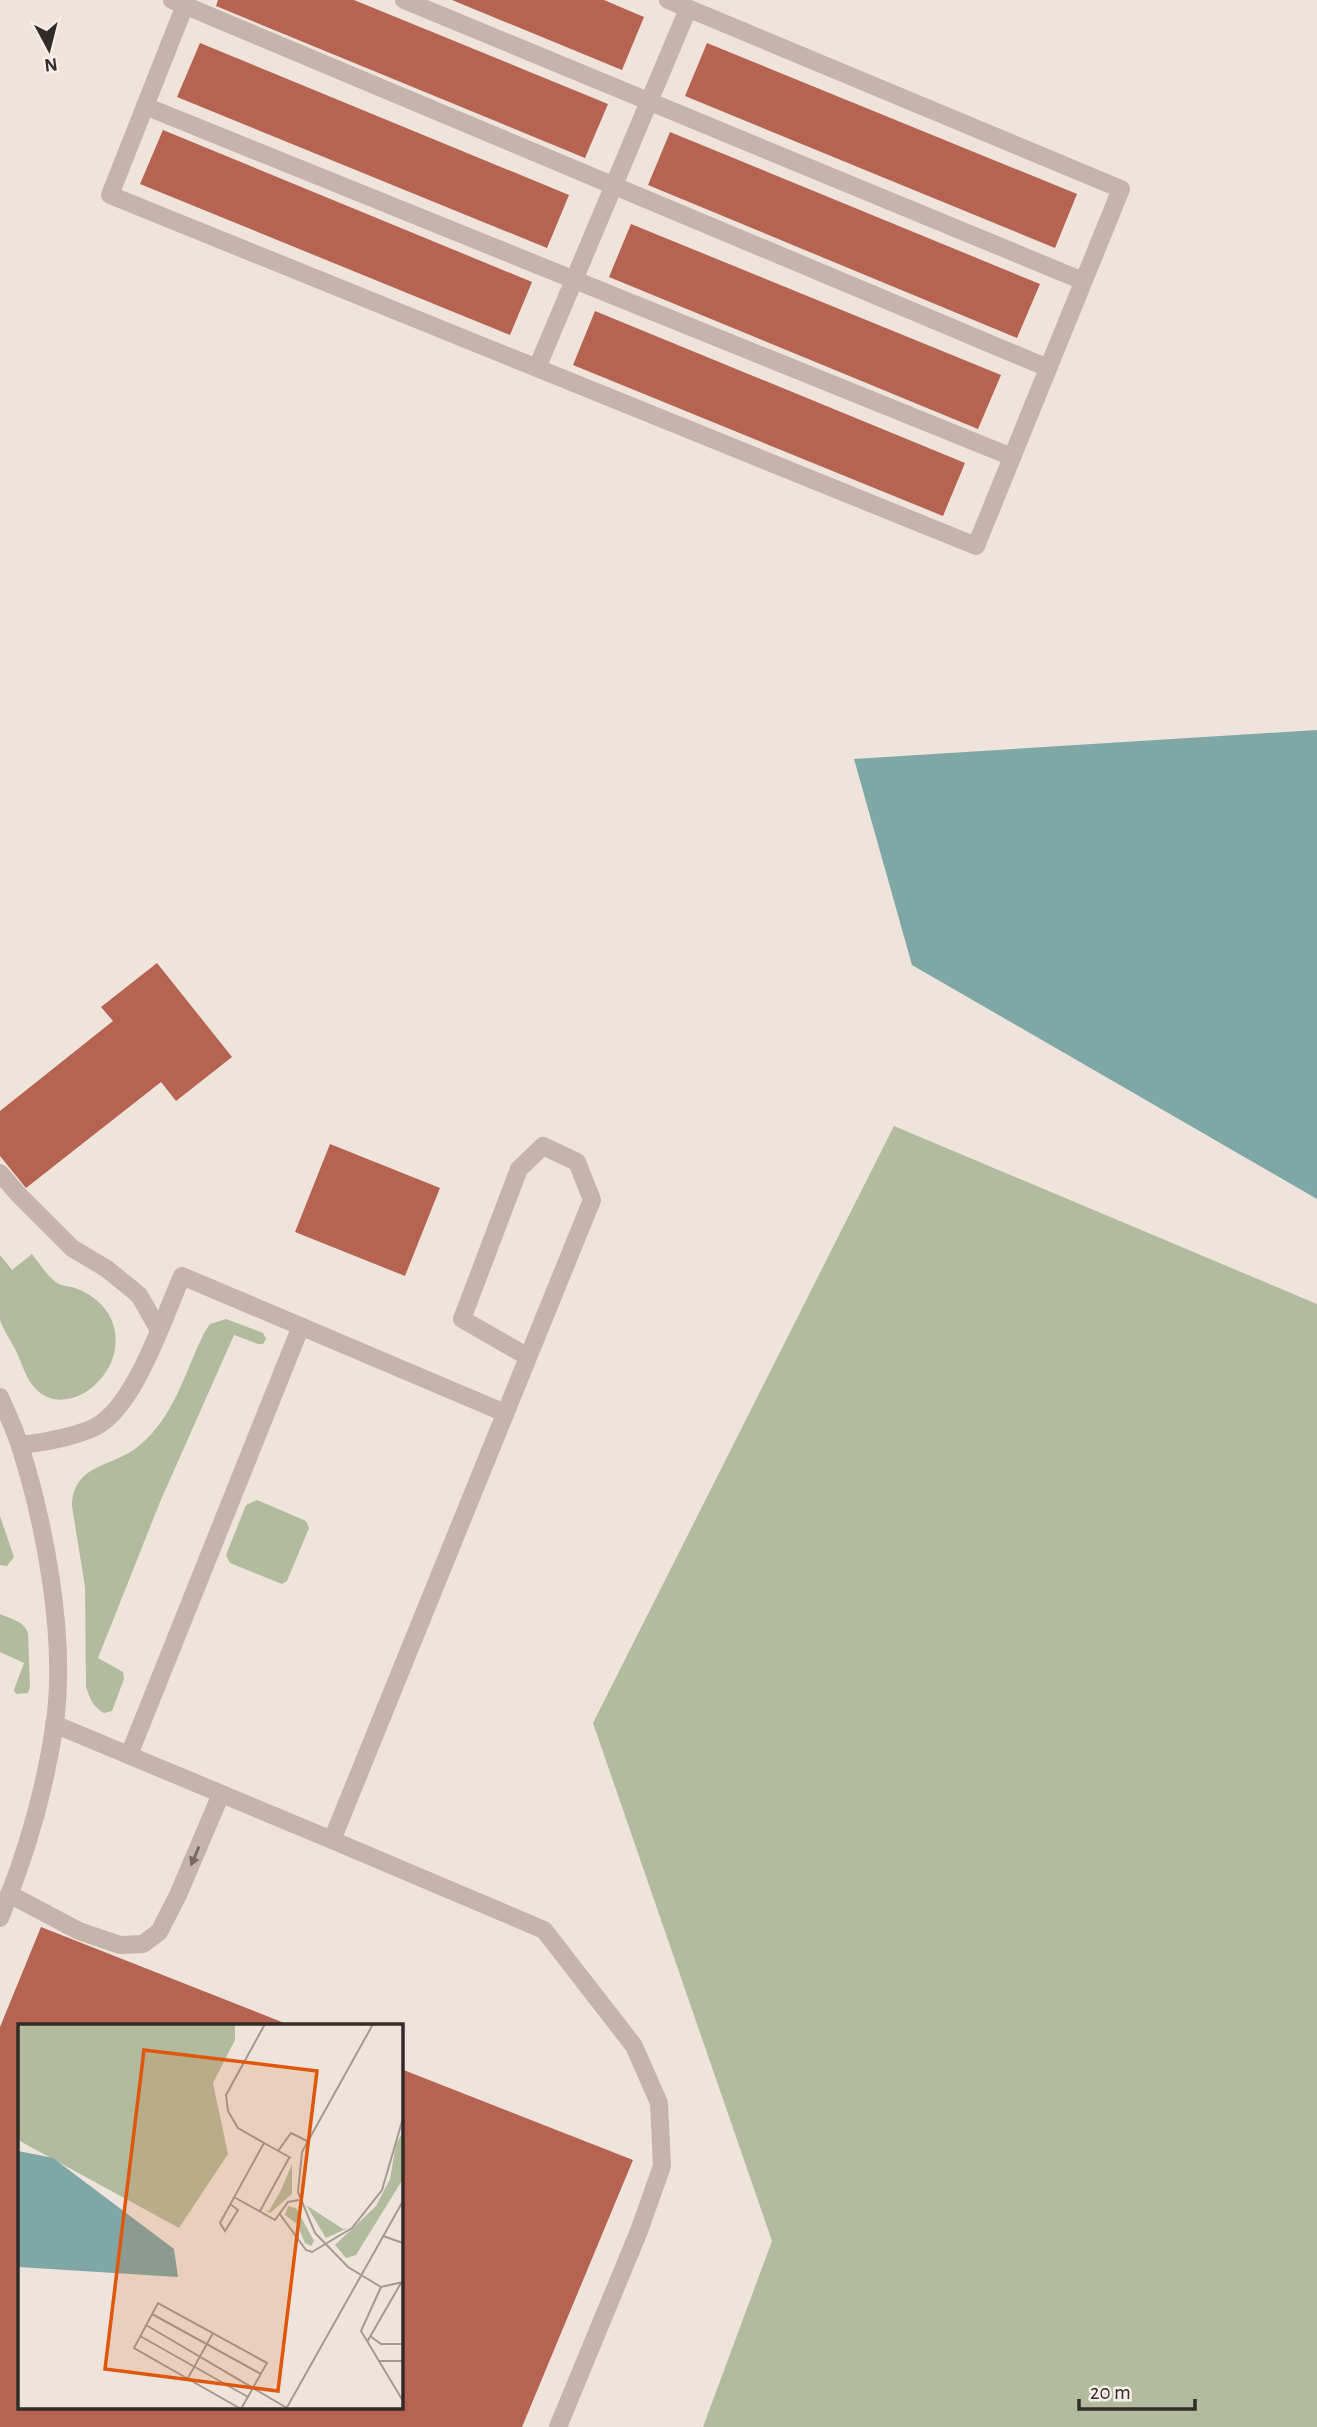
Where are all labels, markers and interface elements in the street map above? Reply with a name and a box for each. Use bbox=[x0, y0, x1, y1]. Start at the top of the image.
north arrow bbox=[14, 14, 84, 84]
text: N bbox=[43, 54, 59, 75]
one-way arrow bbox=[189, 1846, 200, 1867]
inset map bbox=[18, 2024, 402, 2410]
scale bar bbox=[1079, 2368, 1194, 2412]
text: 20 m bbox=[1090, 2382, 1131, 2403]

